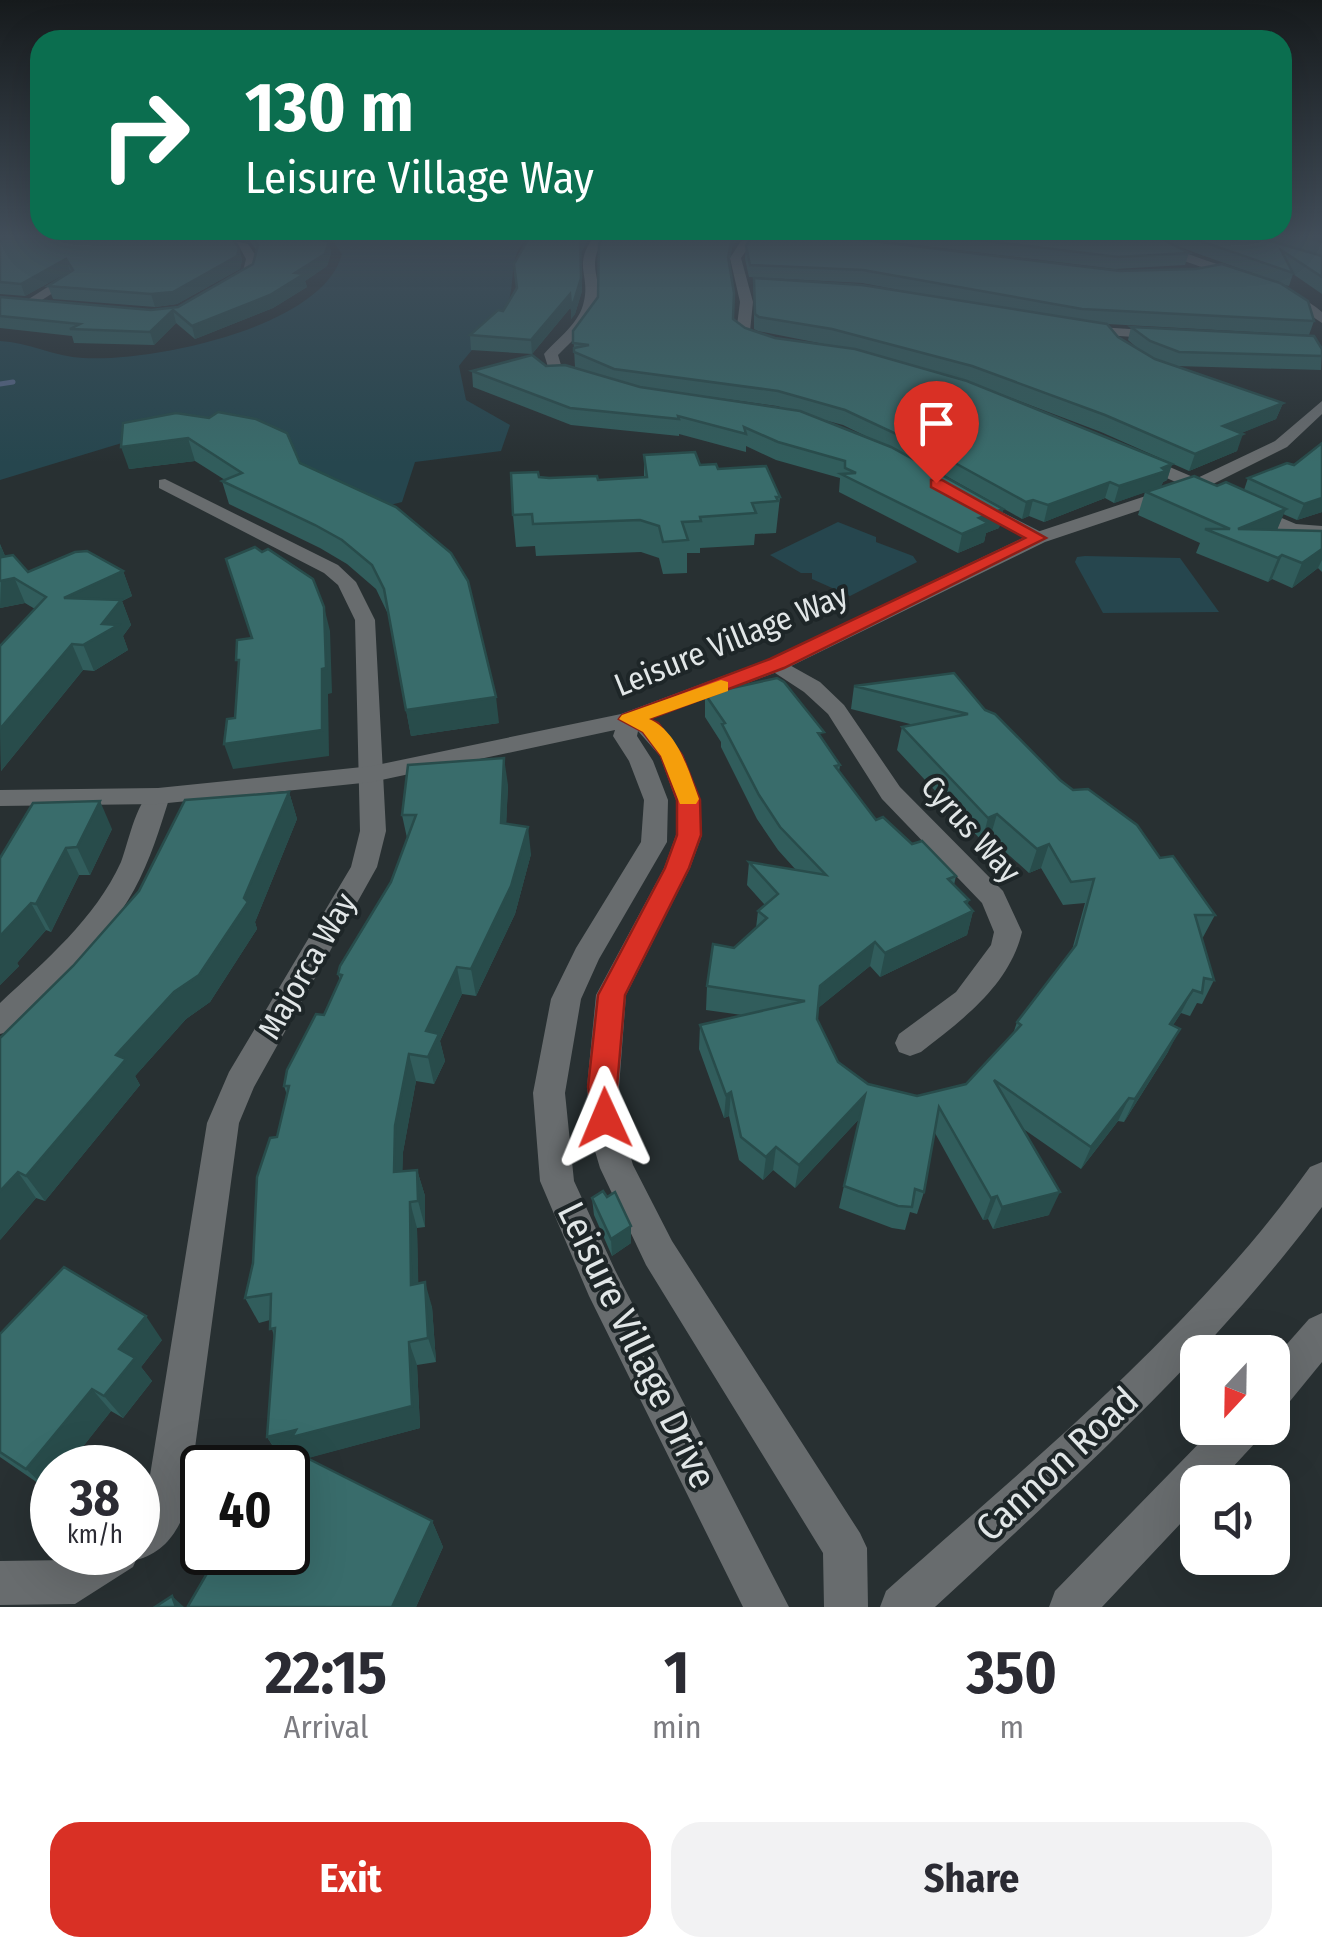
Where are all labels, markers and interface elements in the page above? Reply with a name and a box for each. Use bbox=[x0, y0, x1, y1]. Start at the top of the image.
text: 130 m bbox=[245, 66, 414, 150]
icon: right bbox=[80, 70, 210, 200]
text: Leisure Village Way bbox=[245, 151, 594, 205]
pin bbox=[894, 381, 979, 484]
icon: arrive bbox=[909, 396, 964, 451]
street label: Leisure Village Way bbox=[609, 576, 854, 704]
street label: Cyrus Way bbox=[913, 768, 1029, 891]
street label: Majorca Way bbox=[250, 886, 364, 1046]
position arrow bbox=[553, 1066, 657, 1170]
street label: Leisure Village Drive bbox=[548, 1194, 726, 1496]
north arrow bbox=[1180, 1335, 1290, 1445]
map controls bbox=[1180, 1335, 1290, 1575]
street label: Cannon Road bbox=[966, 1377, 1148, 1551]
speed limit sign: 40 bbox=[180, 1445, 310, 1575]
button: sound bbox=[1180, 1465, 1290, 1575]
text: 38 bbox=[70, 1468, 120, 1528]
text: km/h bbox=[67, 1520, 123, 1550]
text: 22:15 bbox=[265, 1637, 387, 1709]
text: 1 bbox=[664, 1637, 689, 1709]
text: 350 bbox=[966, 1637, 1057, 1709]
text: Arrival bbox=[284, 1708, 368, 1746]
text: min bbox=[652, 1708, 702, 1746]
text: m bbox=[999, 1708, 1024, 1746]
button: Exit bbox=[50, 1822, 651, 1937]
button: Share bbox=[671, 1822, 1272, 1937]

